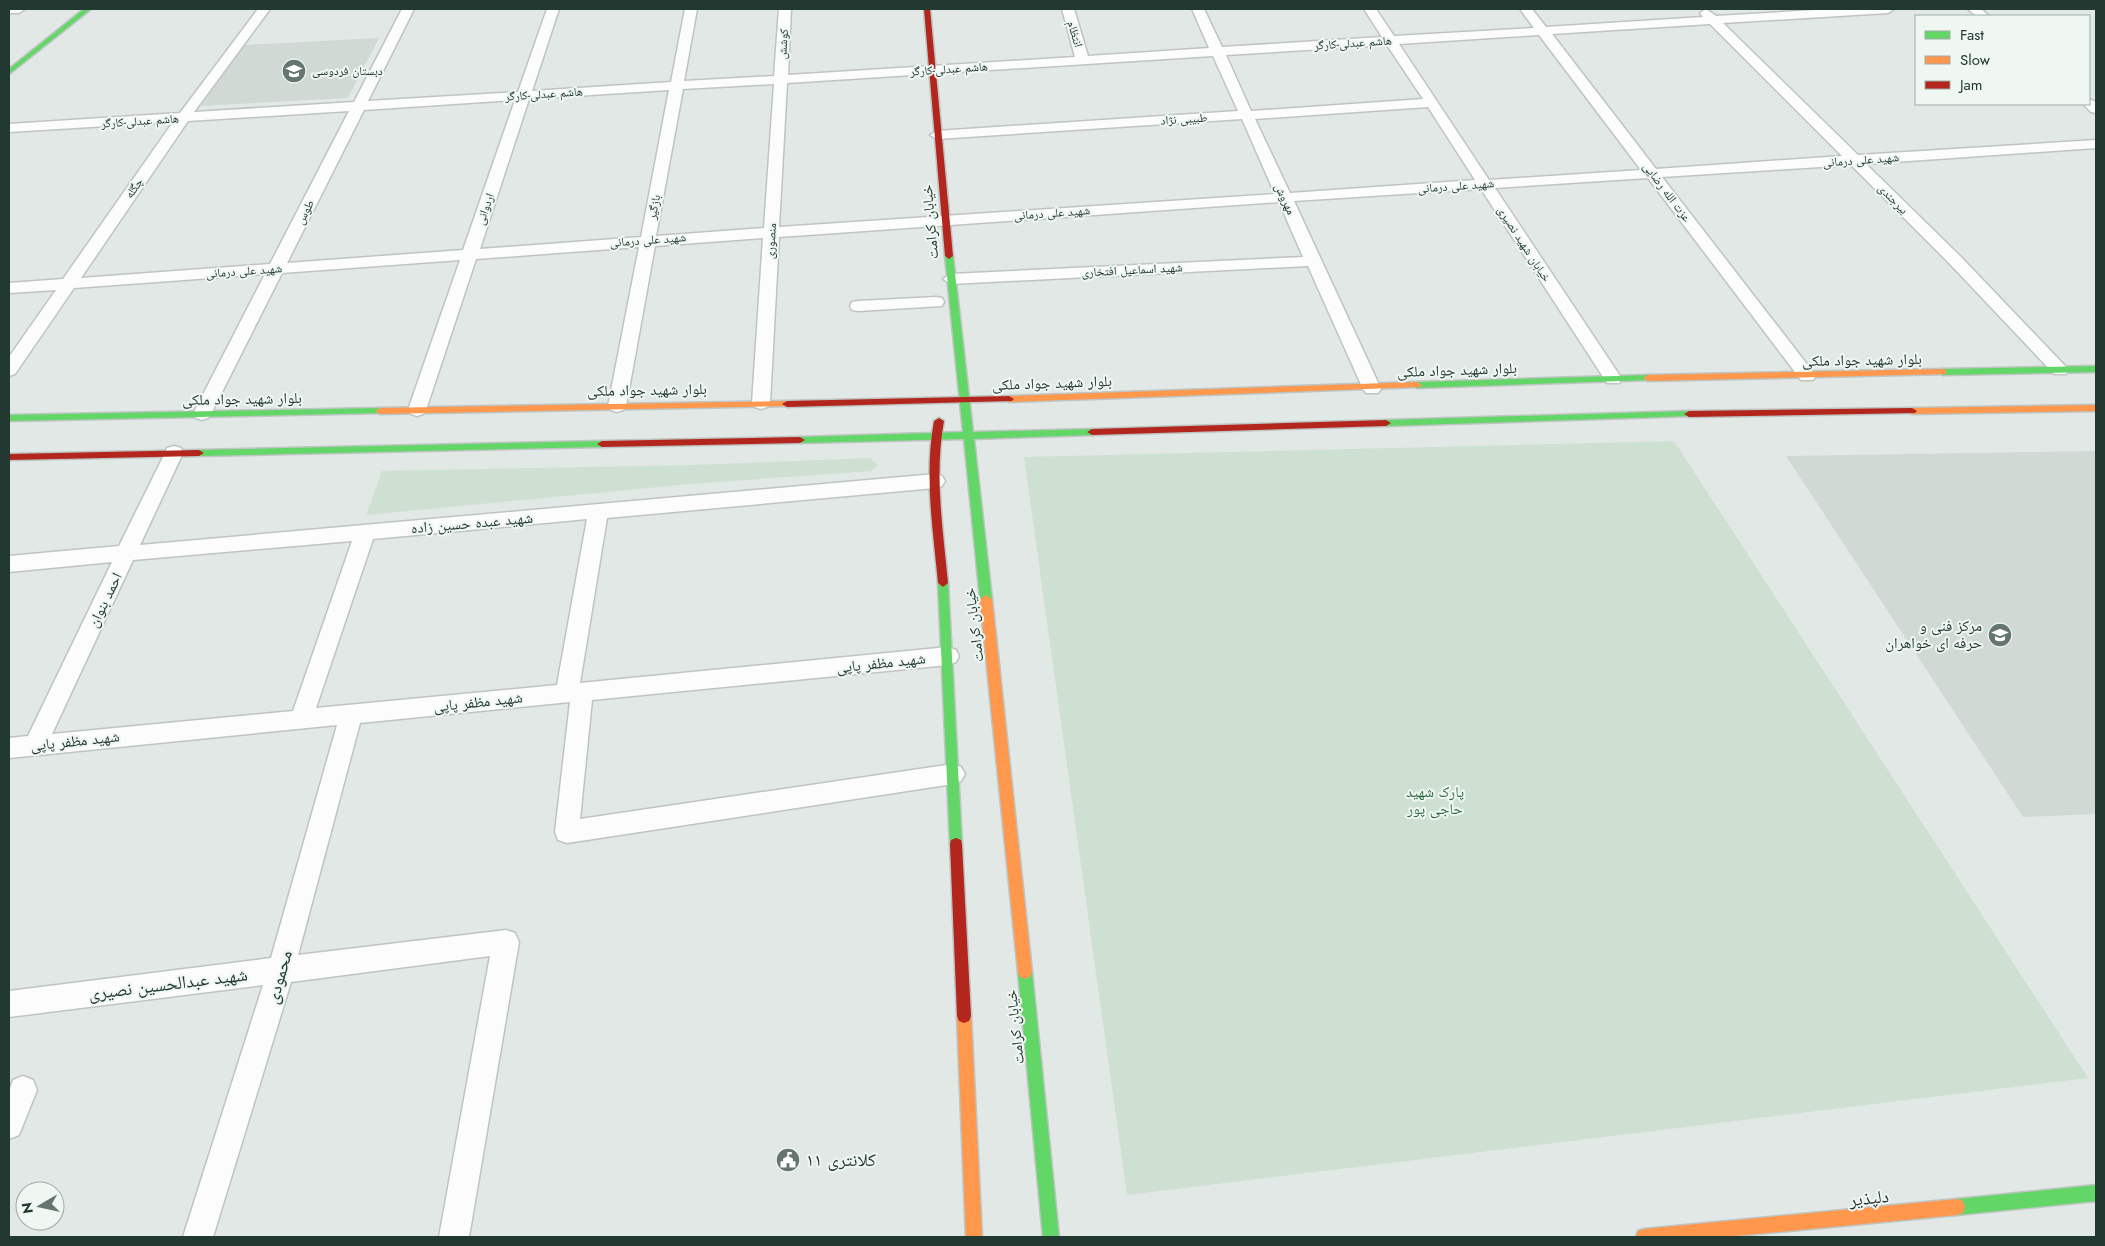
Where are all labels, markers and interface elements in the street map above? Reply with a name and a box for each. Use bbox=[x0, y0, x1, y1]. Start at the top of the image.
legend bbox=[1915, 15, 2090, 105]
street label: انتظام bbox=[1062, 18, 1088, 50]
text: Fast bbox=[1960, 24, 1984, 46]
street label: کوشش bbox=[773, 28, 793, 60]
street label: هاشم عبدلی-کارگر bbox=[1312, 31, 1393, 55]
text: Slow bbox=[1960, 49, 1991, 71]
street label: هاشم عبدلی-کارگر bbox=[908, 57, 989, 81]
school or university icon: دبستان فردوسی bbox=[281, 58, 307, 84]
place label: دبستان فردوسی bbox=[312, 62, 383, 80]
text: Jam bbox=[1958, 74, 1983, 96]
street label: هاشم عبدلی-کارگر bbox=[503, 82, 584, 106]
street label: طبیبی نژاد bbox=[1160, 108, 1208, 130]
street label: هاشم عبدلی-کارگر bbox=[99, 109, 180, 133]
street label: شهید علی درمانی bbox=[1822, 148, 1900, 172]
street label: عزت الله رضایی bbox=[1639, 158, 1695, 226]
street label: چگله bbox=[120, 174, 148, 202]
street label: شهید علی درمانی bbox=[1417, 174, 1495, 198]
street label: مهروش bbox=[1270, 180, 1300, 218]
street label: بیرجندی bbox=[1874, 180, 1912, 218]
street label: خیابان کرامت bbox=[916, 183, 944, 260]
street label: اردوانی bbox=[471, 191, 499, 227]
street label: بازگیر bbox=[643, 193, 665, 222]
street label: طوس bbox=[291, 196, 319, 228]
street label: شهید علی درمانی bbox=[1013, 201, 1091, 225]
street label: خیابان شهید نصیری bbox=[1493, 203, 1556, 286]
street label: منصوری bbox=[761, 222, 781, 260]
street label: شهید علی درمانی bbox=[609, 228, 687, 252]
street label: شهید اسماعیل افتخاری bbox=[1081, 258, 1183, 282]
street label: شهید علی درمانی bbox=[205, 259, 283, 283]
street label: بلوار شهید جواد ملکی bbox=[1802, 348, 1922, 372]
street label: بلوار شهید جواد ملکی bbox=[1397, 357, 1517, 383]
street label: بلوار شهید جواد ملکی bbox=[992, 370, 1112, 396]
street label: بلوار شهید جواد ملکی bbox=[587, 378, 707, 402]
street label: بلوار شهید جواد ملکی bbox=[182, 387, 302, 411]
street label: شهید عبده حسین زاده bbox=[410, 507, 534, 539]
street label: احمد بنوان bbox=[82, 569, 128, 631]
street label: خیابان کرامت bbox=[958, 586, 989, 664]
place label: مرکز فنی و حرفه ای خواهران bbox=[1885, 615, 1982, 654]
school or university icon: مرکز فنی و حرفه ای خواهران bbox=[1987, 622, 2013, 648]
street label: شهید مظفر پاپی bbox=[835, 647, 927, 679]
street label: شهید مظفر پاپی bbox=[432, 686, 524, 718]
street label: شهید مظفر پاپی bbox=[29, 725, 121, 757]
park label: پارک شهید حاجی پور bbox=[1406, 781, 1464, 820]
street label: محمودی bbox=[259, 947, 299, 1007]
street label: شهید عبدالحسین نصیری bbox=[87, 961, 249, 1007]
street label: خیابان کرامت bbox=[1000, 988, 1030, 1065]
public building icon: کلانتری ۱۱ bbox=[775, 1147, 801, 1173]
place label: کلانتری ۱۱ bbox=[806, 1147, 876, 1173]
north arrow bbox=[15, 1181, 65, 1231]
street label: دلپذیر bbox=[1847, 1183, 1890, 1213]
text: N bbox=[16, 1201, 38, 1215]

